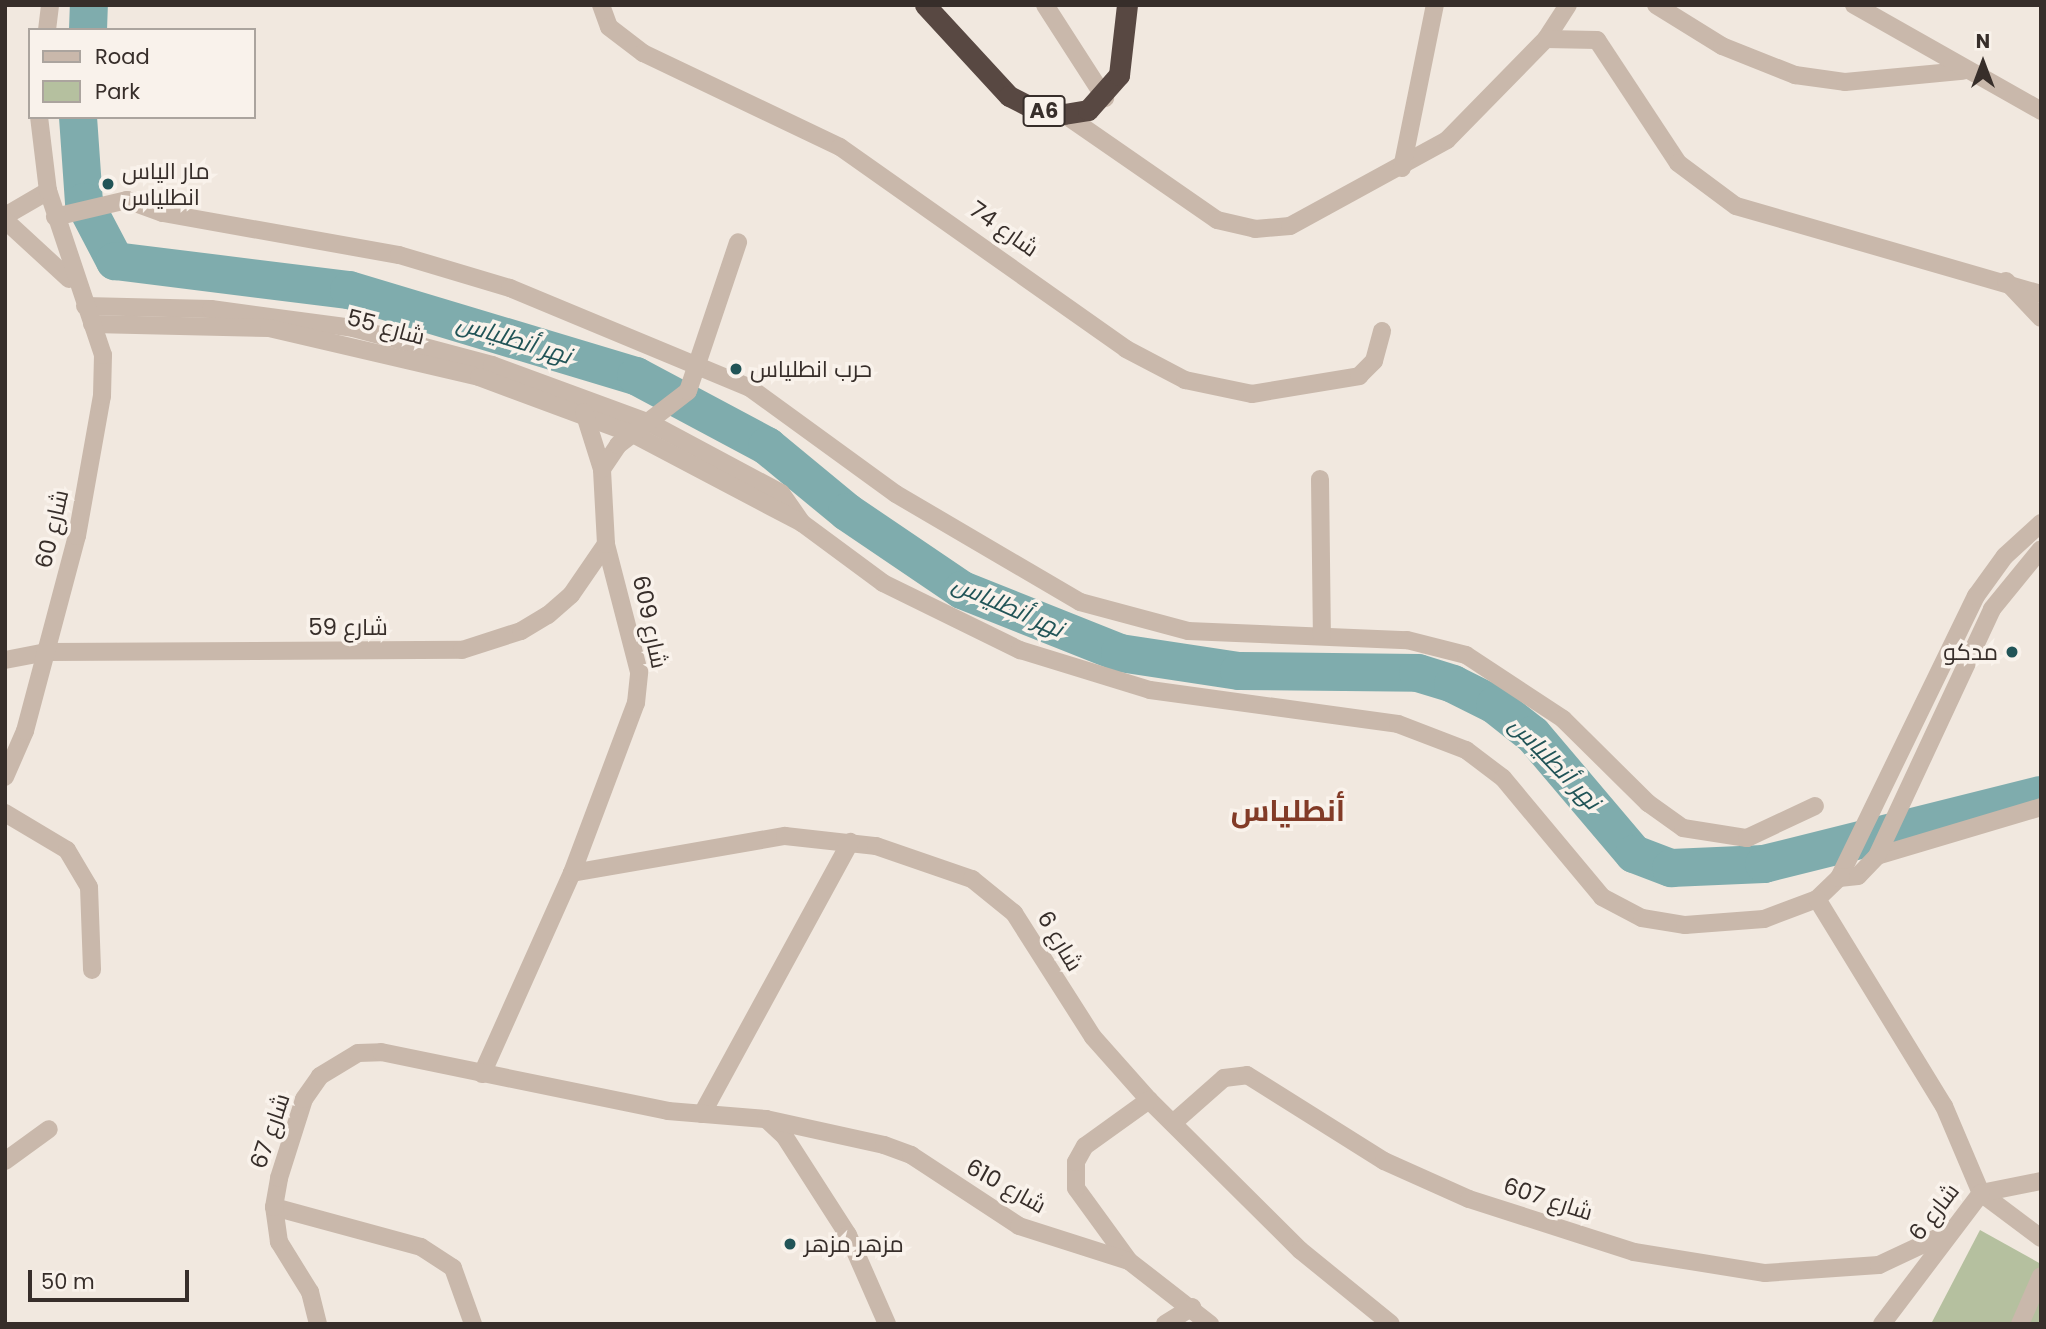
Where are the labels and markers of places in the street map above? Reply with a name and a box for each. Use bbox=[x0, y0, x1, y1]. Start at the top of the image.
place label: مار الياس انطلياس bbox=[122, 157, 210, 211]
marker: مار الياس انطلياس bbox=[100, 176, 116, 192]
place label: حرب انطلياس bbox=[750, 355, 872, 383]
marker: حرب انطلياس bbox=[728, 361, 744, 377]
place label: مدكو bbox=[1943, 638, 1998, 666]
marker: مدكو bbox=[2004, 644, 2020, 660]
place label: مزهر مزهر bbox=[804, 1230, 904, 1258]
marker: مزهر مزهر bbox=[782, 1236, 798, 1252]

